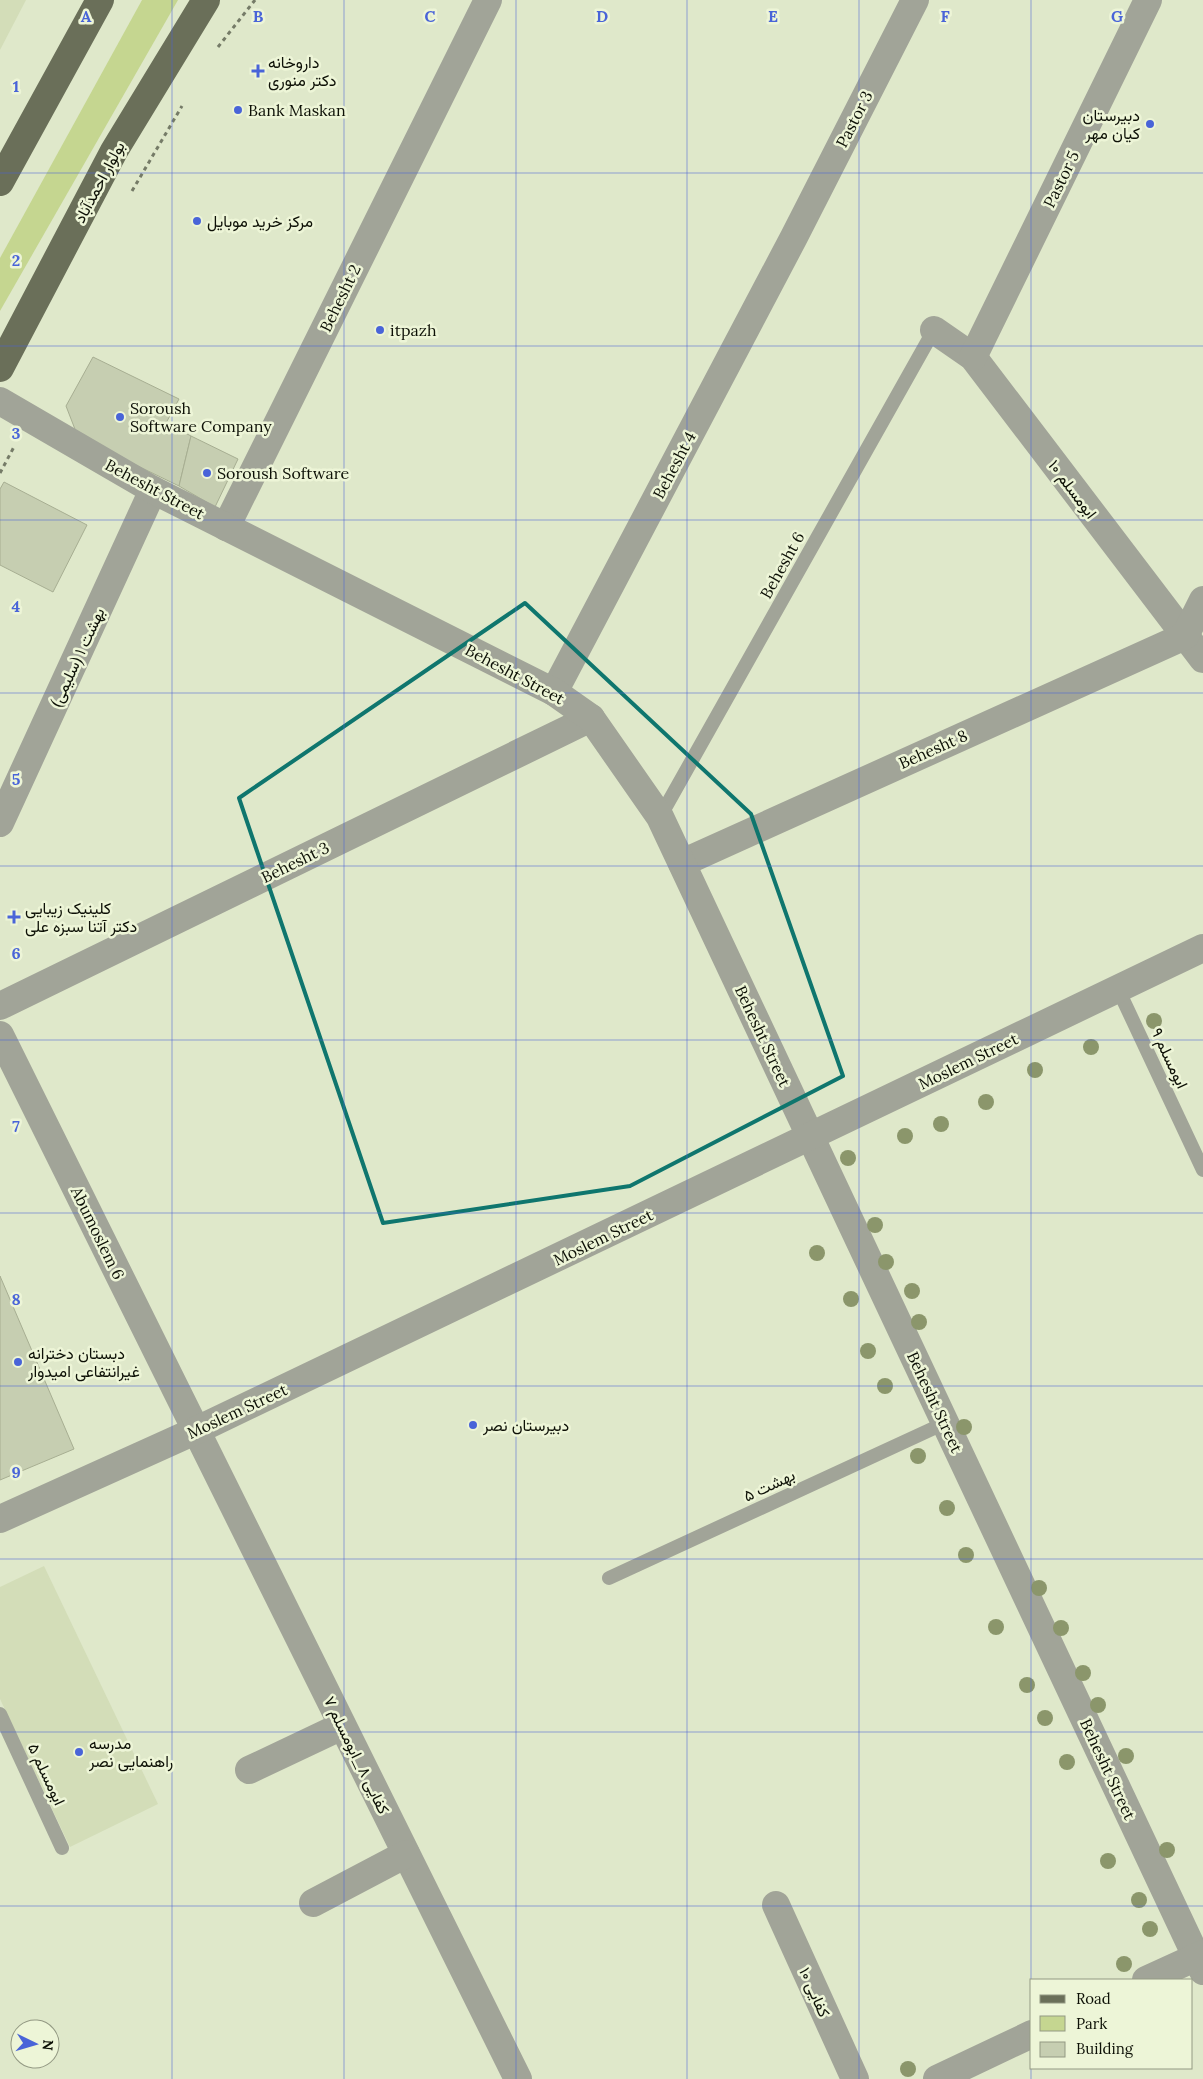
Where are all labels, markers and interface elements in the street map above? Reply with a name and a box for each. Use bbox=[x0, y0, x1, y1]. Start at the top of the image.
text: A bbox=[81, 6, 92, 26]
text: B bbox=[253, 6, 264, 26]
text: C bbox=[424, 6, 436, 26]
text: D bbox=[596, 6, 608, 26]
text: E bbox=[768, 6, 778, 26]
text: F bbox=[940, 6, 950, 26]
text: G bbox=[1111, 6, 1123, 26]
place label: داروخانه دکتر منوری bbox=[268, 52, 337, 91]
marker: داروخانه دکتر منوری bbox=[252, 65, 264, 77]
text: 1 bbox=[13, 76, 19, 96]
street label: Pastor 3 bbox=[831, 87, 877, 151]
place label: Bank Maskan bbox=[248, 100, 346, 120]
marker: Bank Maskan bbox=[232, 104, 244, 116]
place label: دبیرستان کیان مهر bbox=[1083, 105, 1140, 144]
marker: دبیرستان کیان مهر bbox=[1144, 118, 1156, 130]
street label: بولوار احمدآباد bbox=[69, 138, 130, 227]
street label: Pastor 5 bbox=[1039, 147, 1083, 211]
place label: مرکز خرید موبایل bbox=[207, 211, 313, 232]
marker: مرکز خرید موبایل bbox=[191, 215, 203, 227]
text: 2 bbox=[12, 250, 20, 270]
street label: Behesht 2 bbox=[315, 261, 365, 335]
place label: itpazh bbox=[390, 320, 437, 340]
marker: itpazh bbox=[374, 324, 386, 336]
place label: Soroush Software Company bbox=[130, 398, 272, 436]
marker: Soroush Software Company bbox=[114, 411, 126, 423]
text: 3 bbox=[12, 423, 21, 443]
street label: Behesht 4 bbox=[648, 428, 700, 502]
street label: Behesht Street bbox=[102, 454, 209, 524]
street label: ابومسلم ۱۰ bbox=[1044, 456, 1102, 523]
place label: Soroush Software bbox=[217, 463, 350, 483]
marker: Soroush Software bbox=[201, 467, 213, 479]
street label: Behesht 6 bbox=[755, 528, 809, 602]
text: 4 bbox=[12, 596, 21, 616]
street label: بهشت ۱ (سلیمی) bbox=[45, 604, 110, 710]
street label: Behesht Street bbox=[462, 639, 569, 709]
street label: Behesht 8 bbox=[896, 725, 970, 773]
text: 5 bbox=[12, 769, 21, 789]
street label: Behesht 3 bbox=[258, 837, 332, 887]
place label: کلینیک زیبایی دکتر آتنا سبزه علی bbox=[25, 898, 137, 937]
marker: کلینیک زیبایی دکتر آتنا سبزه علی bbox=[7, 910, 21, 924]
text: 6 bbox=[11, 943, 21, 963]
street label: Behesht Street bbox=[731, 982, 796, 1091]
street label: ابومسلم ۹ bbox=[1146, 1024, 1193, 1092]
street label: Moslem Street bbox=[915, 1028, 1022, 1094]
text: 7 bbox=[12, 1116, 20, 1136]
street label: Abumoslem 6 bbox=[66, 1182, 129, 1283]
street label: Moslem Street bbox=[550, 1204, 657, 1270]
text: 8 bbox=[11, 1289, 21, 1309]
place label: دبستان دخترانه غیرانتفاعی امیدوار bbox=[27, 1343, 140, 1382]
street label: Behesht Street bbox=[903, 1348, 968, 1457]
marker: دبستان دخترانه غیرانتفاعی امیدوار bbox=[12, 1356, 24, 1368]
street label: Moslem Street bbox=[184, 1379, 291, 1443]
place label: دبیرستان نصر bbox=[482, 1415, 569, 1436]
marker: دبیرستان نصر bbox=[467, 1419, 479, 1431]
text: 9 bbox=[11, 1462, 21, 1482]
street label: بهشت ۵ bbox=[740, 1464, 798, 1507]
street label: کفایی ۸_ابومسلم ۷ bbox=[319, 1693, 394, 1818]
street label: Behesht Street bbox=[1076, 1715, 1141, 1824]
place label: مدرسه راهنمایی نصر bbox=[88, 1733, 173, 1772]
street label: ابومسلم ۵ bbox=[23, 1740, 70, 1809]
marker: مدرسه راهنمایی نصر bbox=[73, 1746, 85, 1758]
street label: کفایی ۱۰ bbox=[794, 1964, 835, 2020]
legend bbox=[1030, 1979, 1193, 2069]
text: Road bbox=[1076, 1989, 1111, 2008]
text: Park bbox=[1076, 2014, 1107, 2033]
north arrow bbox=[10, 2019, 60, 2069]
text: N bbox=[38, 2039, 57, 2051]
text: Building bbox=[1076, 2039, 1134, 2058]

